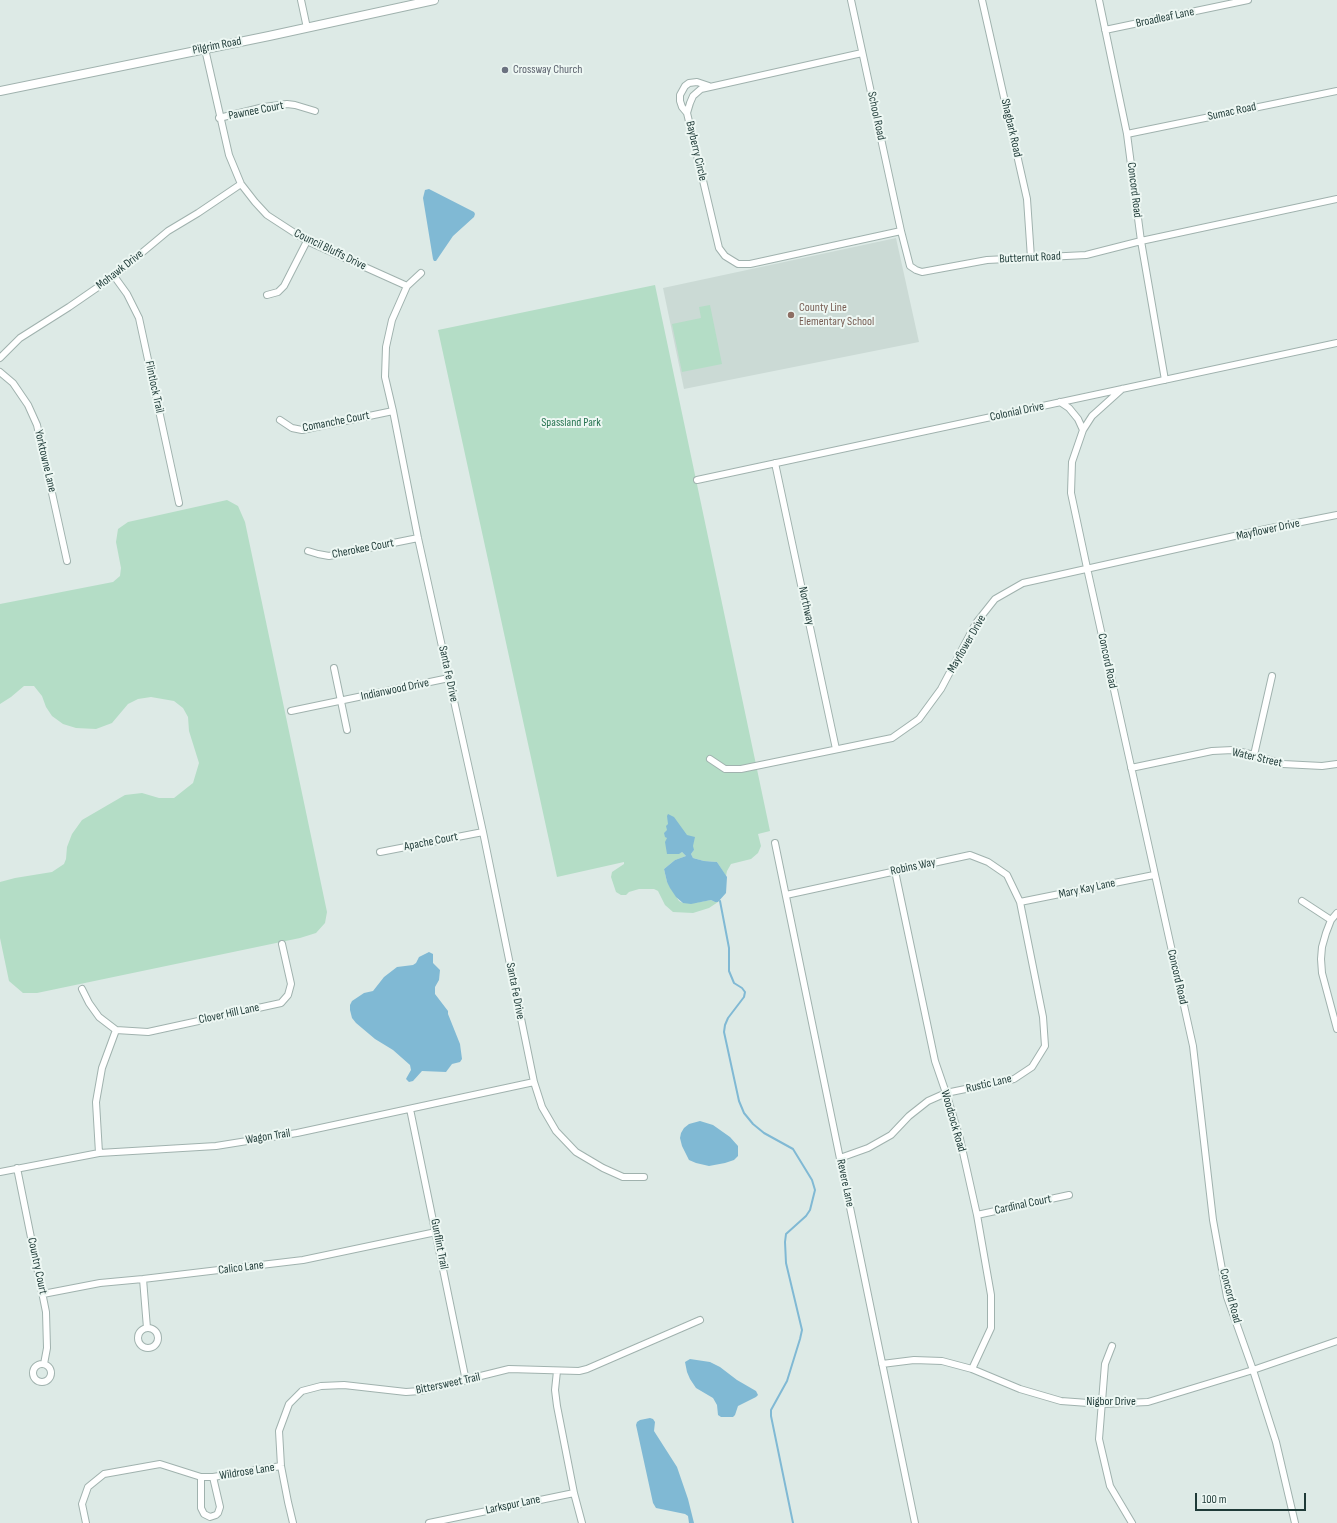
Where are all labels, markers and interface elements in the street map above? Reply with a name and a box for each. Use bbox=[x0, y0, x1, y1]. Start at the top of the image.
street label: Broadleaf Lane bbox=[1135, 5, 1195, 31]
street label: Pilgrim Road bbox=[191, 34, 243, 58]
place label: Crossway Church bbox=[513, 63, 582, 77]
marker: Crossway Church bbox=[500, 65, 510, 75]
street label: School Road bbox=[864, 90, 888, 142]
street label: Shagbark Road bbox=[997, 98, 1025, 158]
street label: Pawnee Court bbox=[227, 99, 285, 123]
street label: Sumac Road bbox=[1206, 100, 1258, 124]
street label: Bayberry Circle bbox=[682, 120, 710, 182]
street label: Concord Road bbox=[1123, 161, 1145, 219]
street label: Council Bluffs Drive bbox=[291, 226, 369, 274]
street label: Mohawk Drive bbox=[94, 247, 146, 293]
street label: Butternut Road bbox=[999, 249, 1061, 267]
place label: County Line Elementary School bbox=[799, 301, 874, 329]
marker: County Line Elementary School bbox=[786, 310, 796, 320]
street label: Flintlock Trail bbox=[141, 360, 167, 414]
street label: Colonial Drive bbox=[989, 399, 1045, 425]
street label: Comanche Court bbox=[301, 408, 371, 436]
park label: Spassland Park bbox=[541, 416, 601, 430]
street label: Yorktowne Lane bbox=[31, 428, 59, 494]
street label: Mayflower Drive bbox=[1235, 516, 1301, 544]
street label: Cherokee Court bbox=[331, 536, 395, 562]
street label: Northway bbox=[795, 585, 817, 627]
street label: Mayflower Drive bbox=[945, 613, 989, 675]
street label: Concord Road bbox=[1094, 632, 1120, 690]
street label: Santa Fe Drive bbox=[435, 645, 461, 703]
street label: Indianwood Drive bbox=[360, 676, 430, 704]
street label: Water Street bbox=[1230, 745, 1284, 771]
street label: Apache Court bbox=[403, 830, 459, 854]
street label: Robins Way bbox=[889, 855, 937, 879]
street label: Mary Kay Lane bbox=[1057, 876, 1117, 902]
street label: Concord Road bbox=[1164, 948, 1190, 1006]
street label: Santa Fe Drive bbox=[502, 962, 528, 1020]
street label: Clover Hill Lane bbox=[197, 1001, 261, 1027]
street label: Rustic Lane bbox=[965, 1072, 1013, 1096]
street label: Woodcock Road bbox=[937, 1088, 969, 1154]
street label: Wagon Trail bbox=[245, 1126, 291, 1148]
street label: Revere Lane bbox=[833, 1158, 857, 1208]
street label: Cardinal Court bbox=[993, 1192, 1053, 1218]
street label: Gunflint Trail bbox=[427, 1218, 451, 1270]
street label: Country Court bbox=[24, 1236, 50, 1296]
street label: Calico Lane bbox=[217, 1258, 265, 1278]
street label: Concord Road bbox=[1216, 1267, 1244, 1325]
street label: Bittersweet Trail bbox=[415, 1370, 481, 1398]
street label: Nigbor Drive bbox=[1086, 1395, 1136, 1409]
street label: Wildrose Lane bbox=[218, 1461, 276, 1483]
scale bar bbox=[1197, 1485, 1308, 1511]
street label: Larkspur Lane bbox=[484, 1492, 542, 1518]
text: 100 m bbox=[1202, 1492, 1227, 1507]

